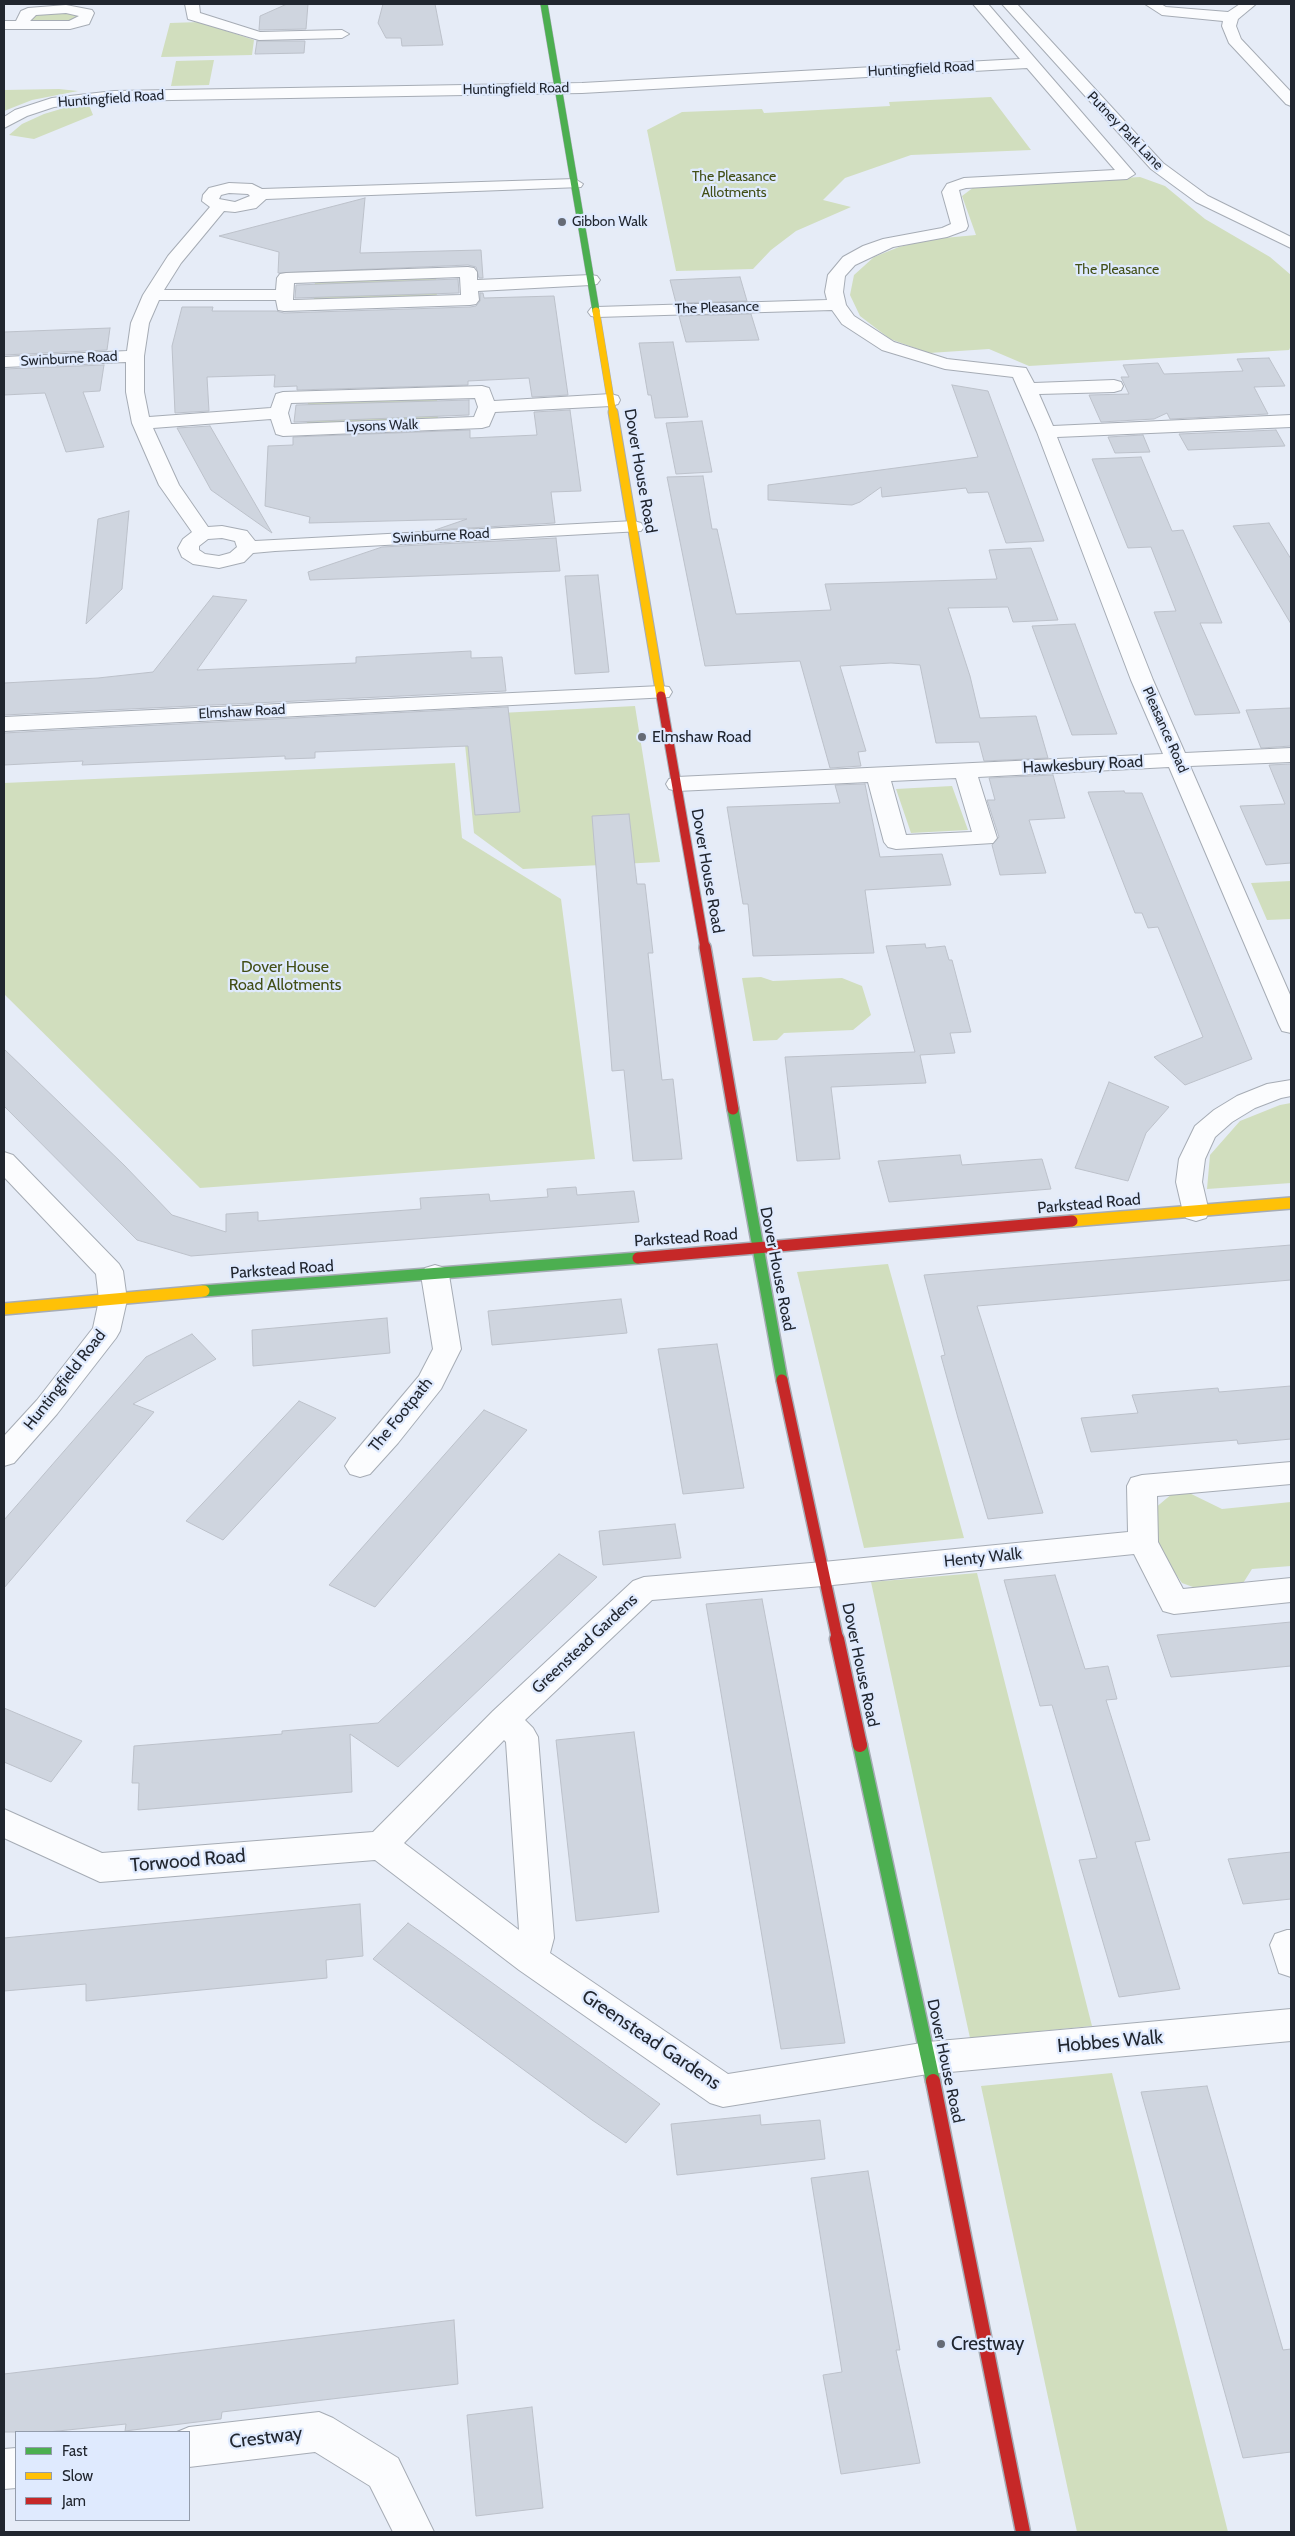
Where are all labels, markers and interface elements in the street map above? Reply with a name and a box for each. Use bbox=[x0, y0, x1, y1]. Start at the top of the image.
street label: Huntingfield Road bbox=[867, 58, 975, 80]
street label: Huntingfield Road bbox=[463, 80, 569, 98]
street label: Huntingfield Road bbox=[57, 87, 165, 111]
street label: Putney Park Lane bbox=[1083, 88, 1167, 174]
park label: The Pleasance Allotments bbox=[692, 169, 776, 202]
place label: Gibbon Walk bbox=[572, 214, 647, 230]
marker: Gibbon Walk bbox=[556, 216, 568, 228]
park label: The Pleasance bbox=[1075, 262, 1159, 278]
street label: The Pleasance bbox=[675, 298, 759, 318]
street label: Swinburne Road bbox=[20, 348, 118, 370]
street label: Dover House Road bbox=[620, 407, 660, 535]
street label: Lysons Walk bbox=[346, 416, 418, 436]
street label: Swinburne Road bbox=[392, 525, 490, 547]
street label: Pleasance Road bbox=[1139, 684, 1191, 776]
street label: Elmshaw Road bbox=[198, 701, 286, 723]
place label: Elmshaw Road bbox=[652, 727, 751, 747]
marker: Elmshaw Road bbox=[636, 731, 648, 743]
street label: Hawkesbury Road bbox=[1022, 752, 1144, 778]
street label: Dover House Road bbox=[687, 807, 727, 935]
park label: Dover House Road Allotments bbox=[229, 957, 341, 995]
street label: Parkstead Road bbox=[1036, 1190, 1142, 1218]
street label: Dover House Road bbox=[756, 1205, 798, 1333]
street label: Parkstead Road bbox=[634, 1225, 738, 1251]
street label: Parkstead Road bbox=[230, 1257, 334, 1283]
street label: Huntingfield Road bbox=[20, 1326, 110, 1434]
street label: The Footpath bbox=[365, 1374, 437, 1456]
street label: Henty Walk bbox=[943, 1544, 1023, 1572]
street label: Greenstead Gardens bbox=[528, 1590, 642, 1698]
street label: Dover House Road bbox=[837, 1601, 883, 1729]
street label: Torwood Road bbox=[129, 1845, 247, 1877]
street label: Greenstead Gardens bbox=[577, 1985, 725, 2095]
street label: Dover House Road bbox=[922, 1997, 968, 2125]
street label: Hobbes Walk bbox=[1056, 2026, 1164, 2058]
place label: Crestway bbox=[951, 2333, 1024, 2355]
marker: Crestway bbox=[935, 2338, 947, 2350]
street label: Crestway bbox=[228, 2422, 304, 2454]
legend bbox=[15, 2431, 190, 2521]
text: Fast bbox=[62, 2442, 87, 2460]
text: Slow bbox=[62, 2467, 93, 2485]
text: Jam bbox=[62, 2492, 86, 2510]

